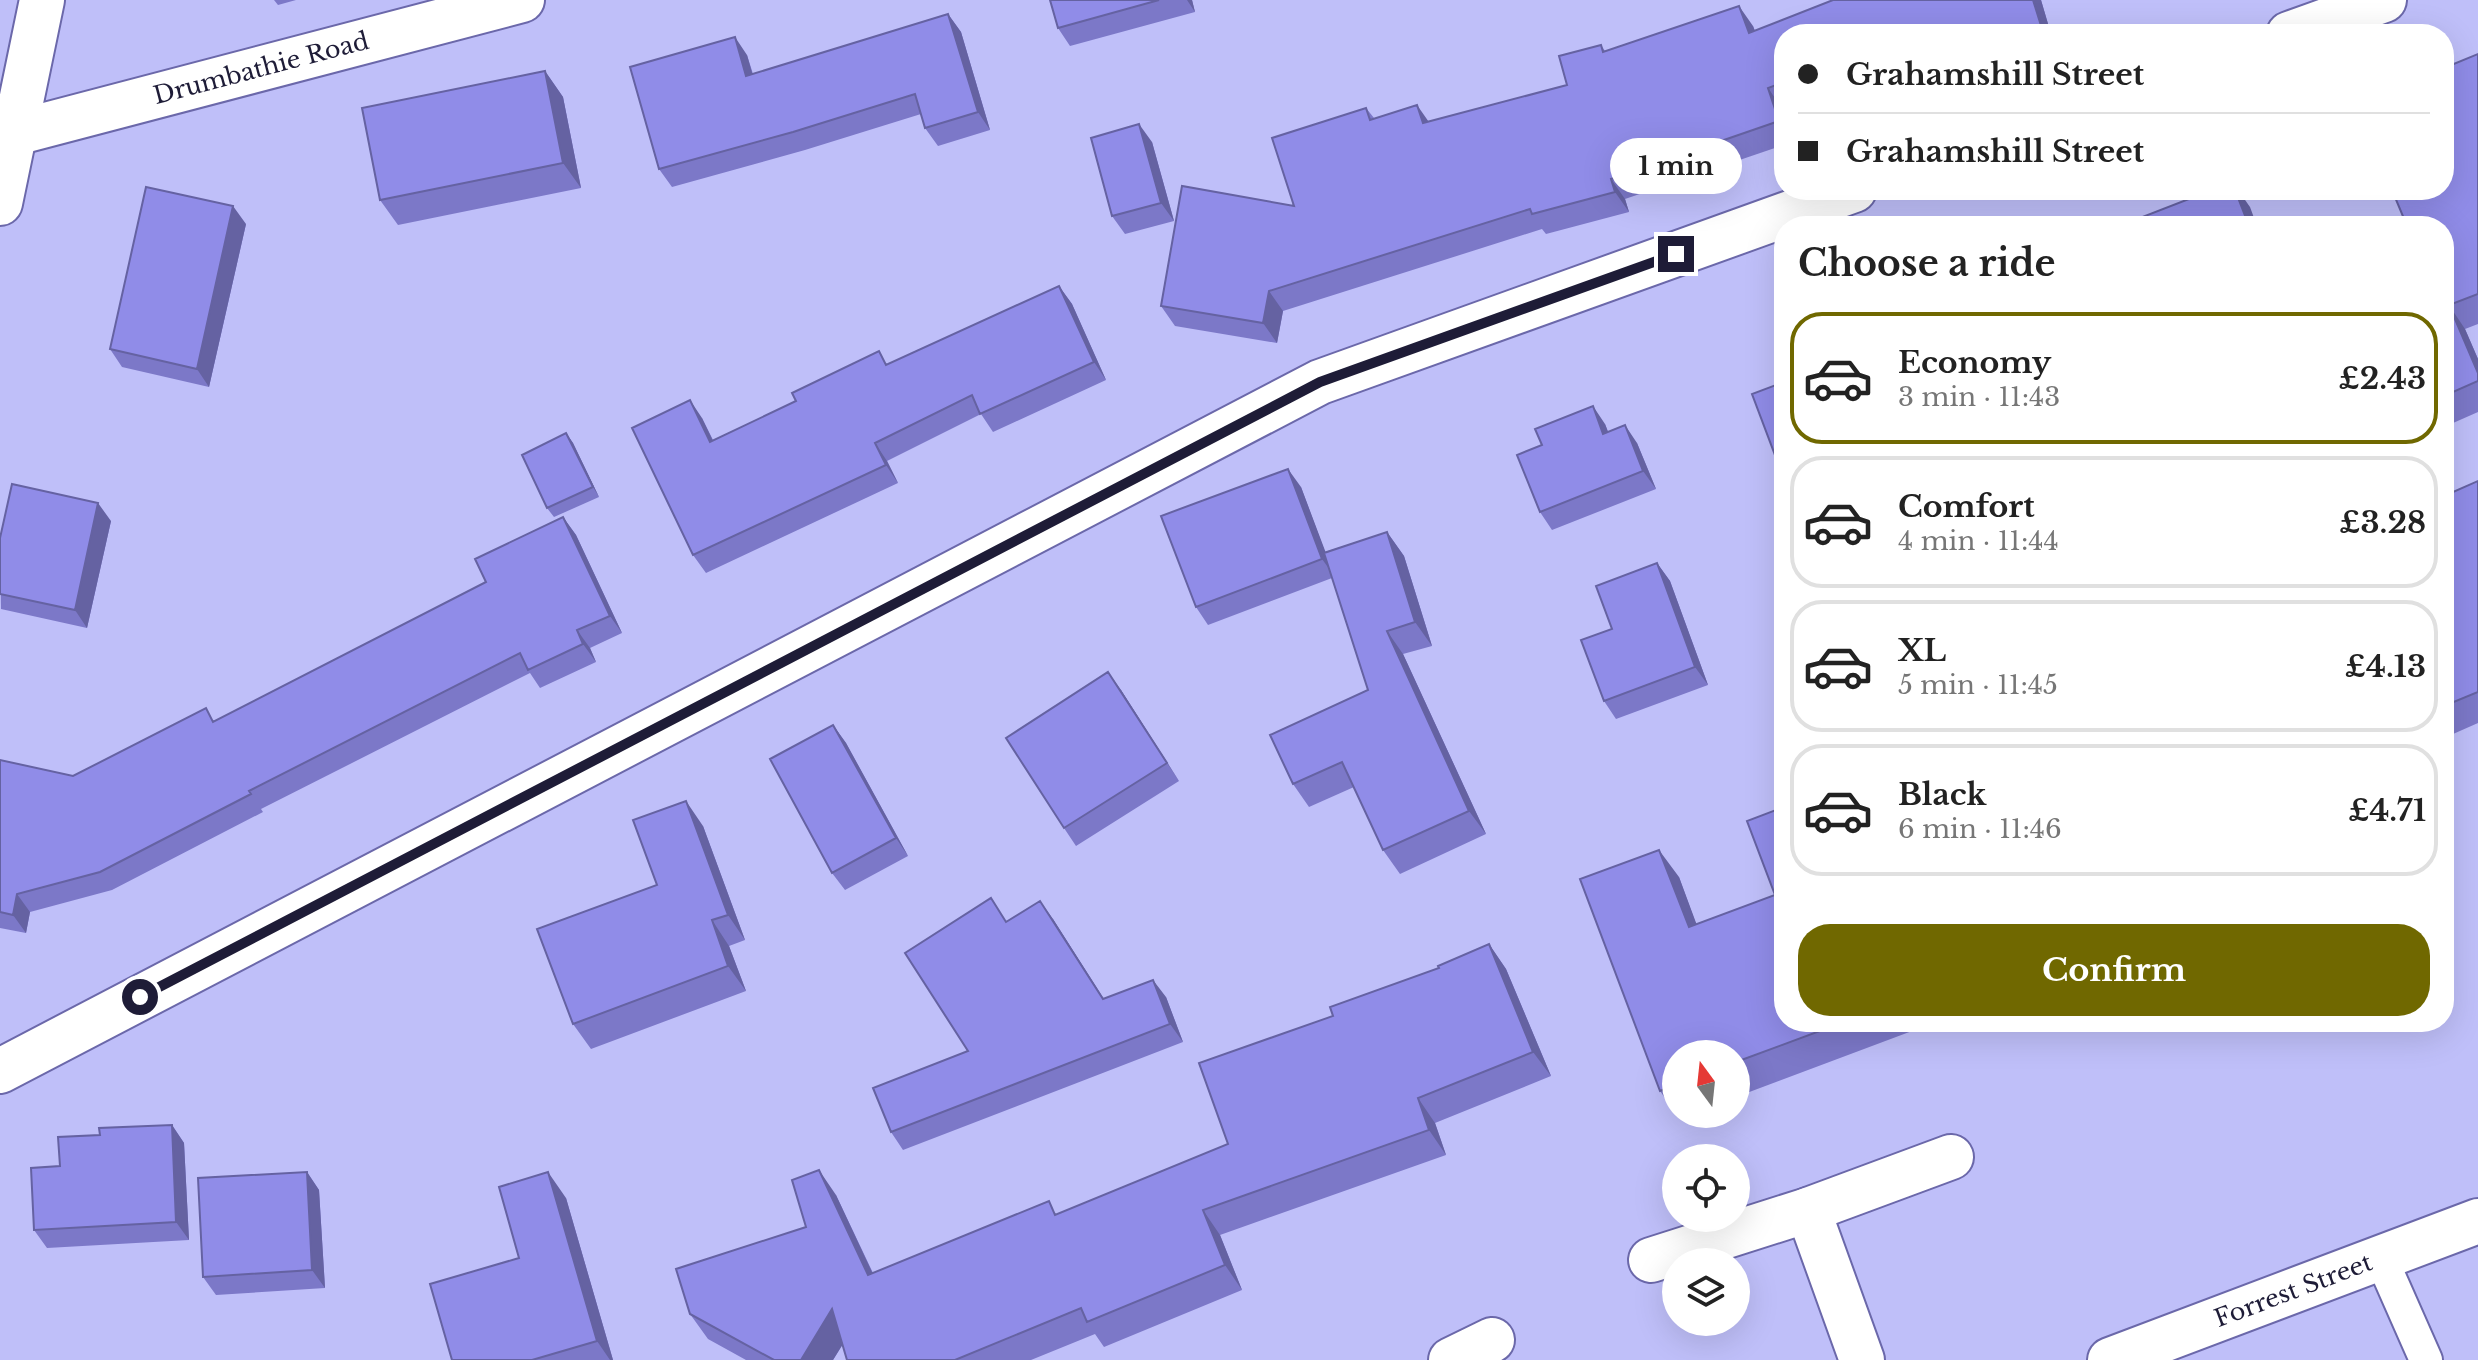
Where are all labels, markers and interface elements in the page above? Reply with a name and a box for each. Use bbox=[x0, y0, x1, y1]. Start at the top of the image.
street label: Drumbathie Road bbox=[150, 26, 372, 110]
text: Grahamshill Street bbox=[1846, 56, 2144, 93]
text: Grahamshill Street bbox=[1846, 133, 2144, 170]
callout: 1 min bbox=[1610, 138, 1742, 194]
text: 1 min bbox=[1638, 150, 1714, 182]
route end bbox=[1658, 236, 1694, 272]
text: Choose a ride bbox=[1798, 241, 2055, 286]
icon: car bbox=[1802, 342, 1874, 414]
text: Economy bbox=[1898, 344, 2051, 381]
text: £2.43 bbox=[2338, 360, 2426, 397]
text: 3 min · 11:43 bbox=[1898, 381, 2060, 413]
icon: car bbox=[1802, 486, 1874, 558]
text: Comfort bbox=[1898, 488, 2035, 525]
text: £3.28 bbox=[2339, 504, 2426, 541]
text: 4 min · 11:44 bbox=[1898, 525, 2059, 557]
icon: car bbox=[1802, 630, 1874, 702]
text: XL bbox=[1898, 632, 1946, 669]
text: £4.13 bbox=[2345, 648, 2426, 685]
text: 5 min · 11:45 bbox=[1898, 669, 2058, 701]
icon: car bbox=[1802, 774, 1874, 846]
text: Black bbox=[1898, 776, 1986, 813]
text: £4.71 bbox=[2348, 792, 2426, 829]
text: 6 min · 11:46 bbox=[1898, 813, 2062, 845]
button: Confirm bbox=[1798, 924, 2430, 1016]
route start bbox=[122, 979, 158, 1015]
north arrow bbox=[1662, 1040, 1750, 1128]
map controls bbox=[1662, 1040, 1750, 1336]
button: locate bbox=[1662, 1144, 1750, 1232]
street label: Forrest Street bbox=[2210, 1247, 2376, 1333]
button: layers bbox=[1662, 1248, 1750, 1336]

